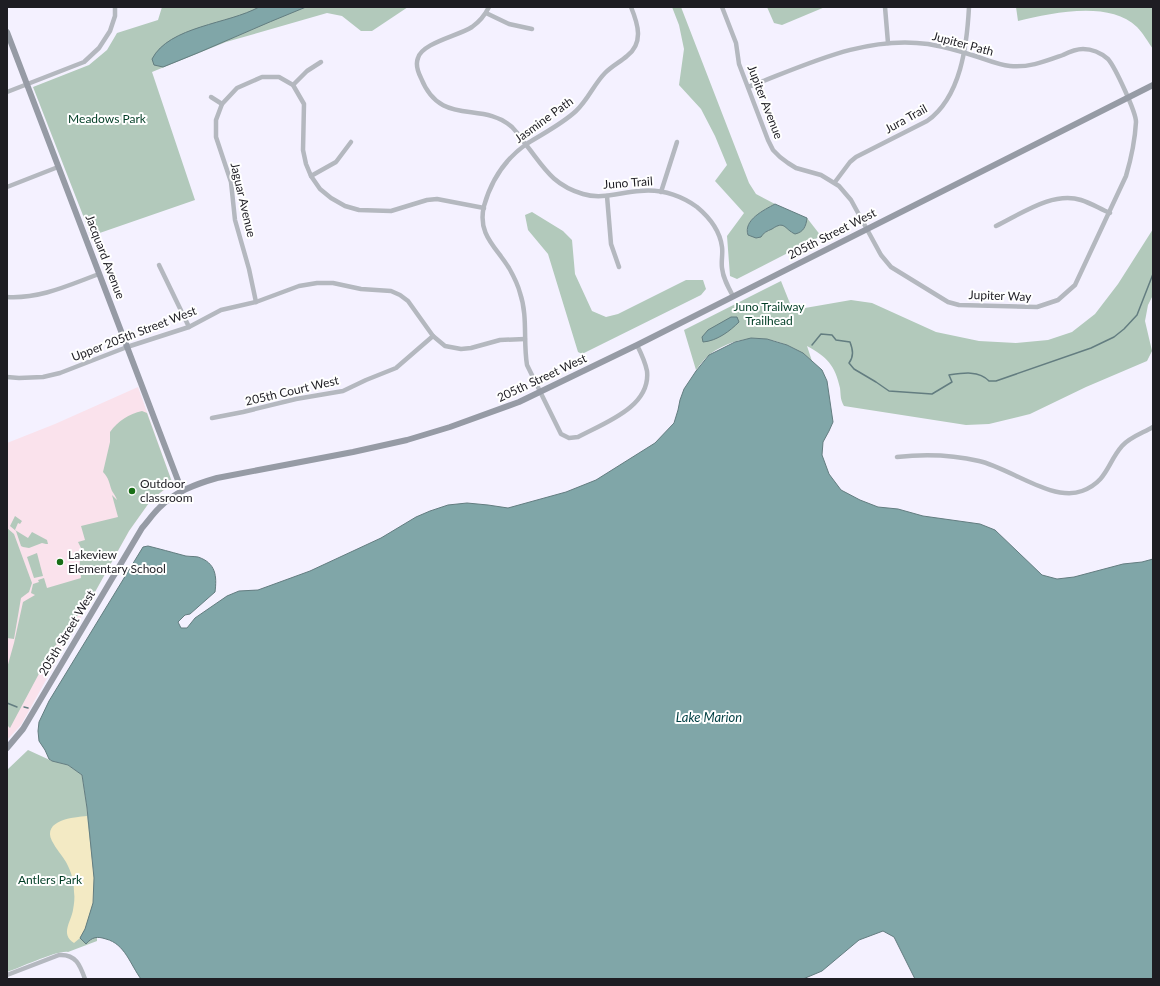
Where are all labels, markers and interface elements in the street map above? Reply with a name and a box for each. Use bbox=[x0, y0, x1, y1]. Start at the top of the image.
street label: Jupiter Path bbox=[931, 28, 995, 59]
street label: Jupiter Avenue bbox=[744, 63, 787, 141]
street label: Jasmine Path bbox=[511, 93, 576, 146]
street label: Jura Trail bbox=[882, 101, 930, 136]
park label: Meadows Park bbox=[68, 111, 147, 126]
street label: Jaguar Avenue bbox=[228, 161, 259, 239]
street label: Juno Trail bbox=[603, 173, 653, 192]
street label: 205th Street West bbox=[785, 205, 879, 262]
street label: Jacquard Avenue bbox=[83, 213, 128, 301]
street label: Jupiter Way bbox=[968, 287, 1032, 304]
park label: Juno Trailway Trailhead bbox=[734, 299, 805, 328]
street label: Upper 205th Street West bbox=[69, 303, 199, 364]
street label: 205th Street West bbox=[495, 350, 590, 405]
street label: 205th Court West bbox=[244, 372, 341, 409]
place label: Outdoor classroom bbox=[140, 476, 193, 505]
marker: Outdoor classroom bbox=[127, 486, 137, 496]
place label: Lakeview Elementary School bbox=[68, 547, 166, 576]
marker: Lakeview Elementary School bbox=[55, 557, 65, 567]
street label: 205th Street West bbox=[35, 587, 98, 678]
water label: Lake Marion bbox=[676, 709, 742, 725]
park label: Antlers Park bbox=[18, 872, 83, 887]

